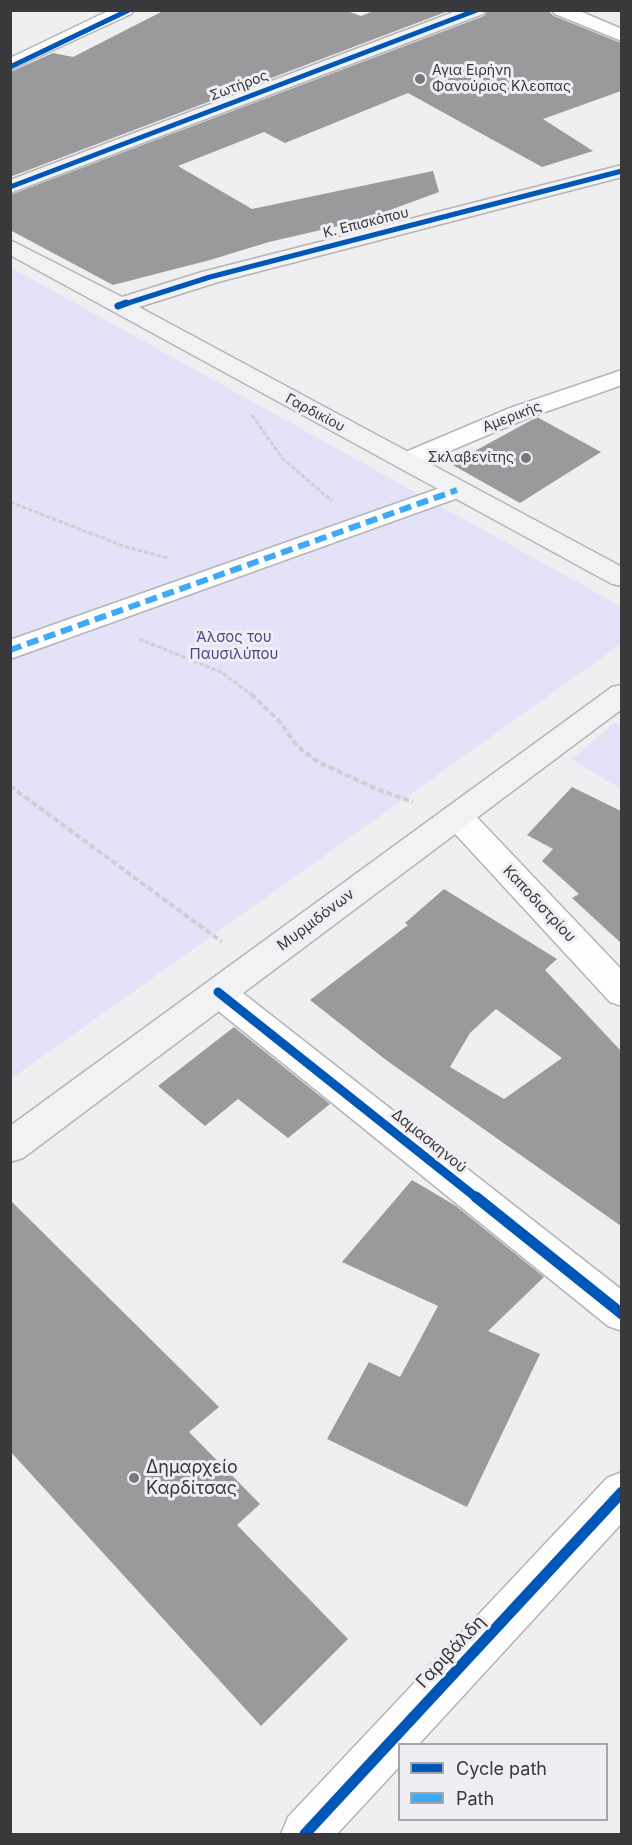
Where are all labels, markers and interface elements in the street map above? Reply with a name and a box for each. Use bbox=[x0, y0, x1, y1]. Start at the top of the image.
place label: Αγια Ειρήνη Φανούριος Κλεοπας bbox=[432, 63, 571, 96]
street label: Σωτήρος bbox=[208, 67, 270, 105]
marker: Αγια Ειρήνη Φανούριος Κλεοπας bbox=[413, 72, 427, 86]
street label: Κ. Επισκόπου bbox=[321, 204, 411, 242]
street label: Γαρδικίου bbox=[282, 390, 348, 436]
street label: Αμερικής bbox=[480, 398, 544, 436]
place label: Σκλαβενίτης bbox=[428, 450, 514, 466]
marker: Σκλαβενίτης bbox=[519, 451, 533, 465]
park label: Άλσος του Παυσιλύπου bbox=[190, 628, 278, 663]
street label: Καποδιστρίου bbox=[499, 862, 579, 946]
street label: Μυρμιδόνων bbox=[274, 885, 358, 955]
street label: Δαμασκηνού bbox=[388, 1105, 470, 1177]
place label: Δημαρχείο Καρδίτσας bbox=[146, 1457, 238, 1500]
marker: Δημαρχείο Καρδίτσας bbox=[127, 1471, 141, 1485]
street label: Γαριβάλδη bbox=[412, 1611, 490, 1693]
legend bbox=[398, 1743, 608, 1821]
text: Cycle path bbox=[456, 1758, 547, 1779]
text: Path bbox=[456, 1788, 494, 1809]

